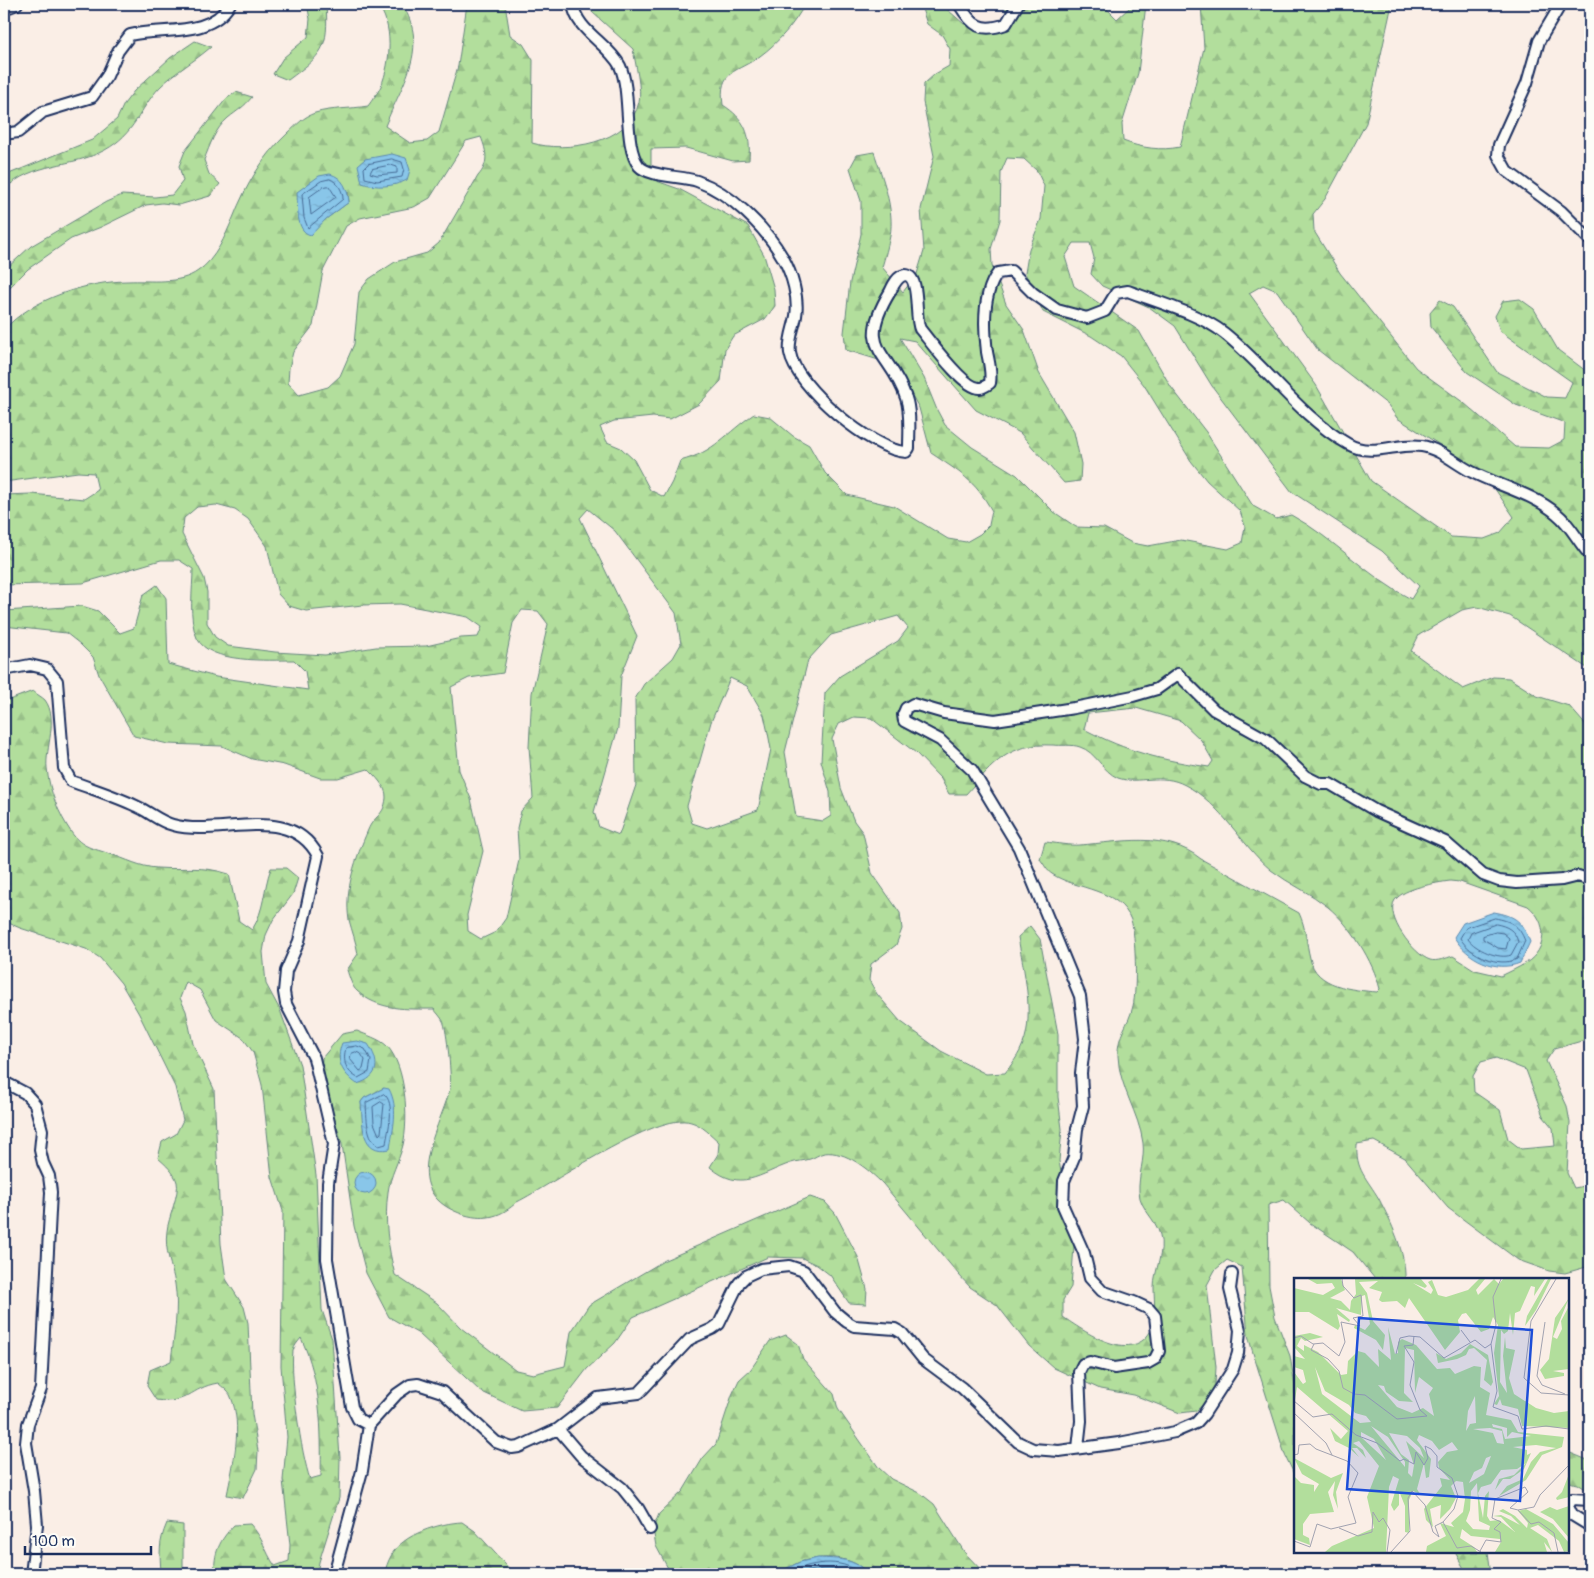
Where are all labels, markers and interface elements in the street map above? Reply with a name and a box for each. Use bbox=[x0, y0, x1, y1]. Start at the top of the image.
inset map bbox=[1294, 1278, 1569, 1553]
scale bar bbox=[25, 1523, 151, 1555]
text: 100 m bbox=[32, 1532, 75, 1551]

